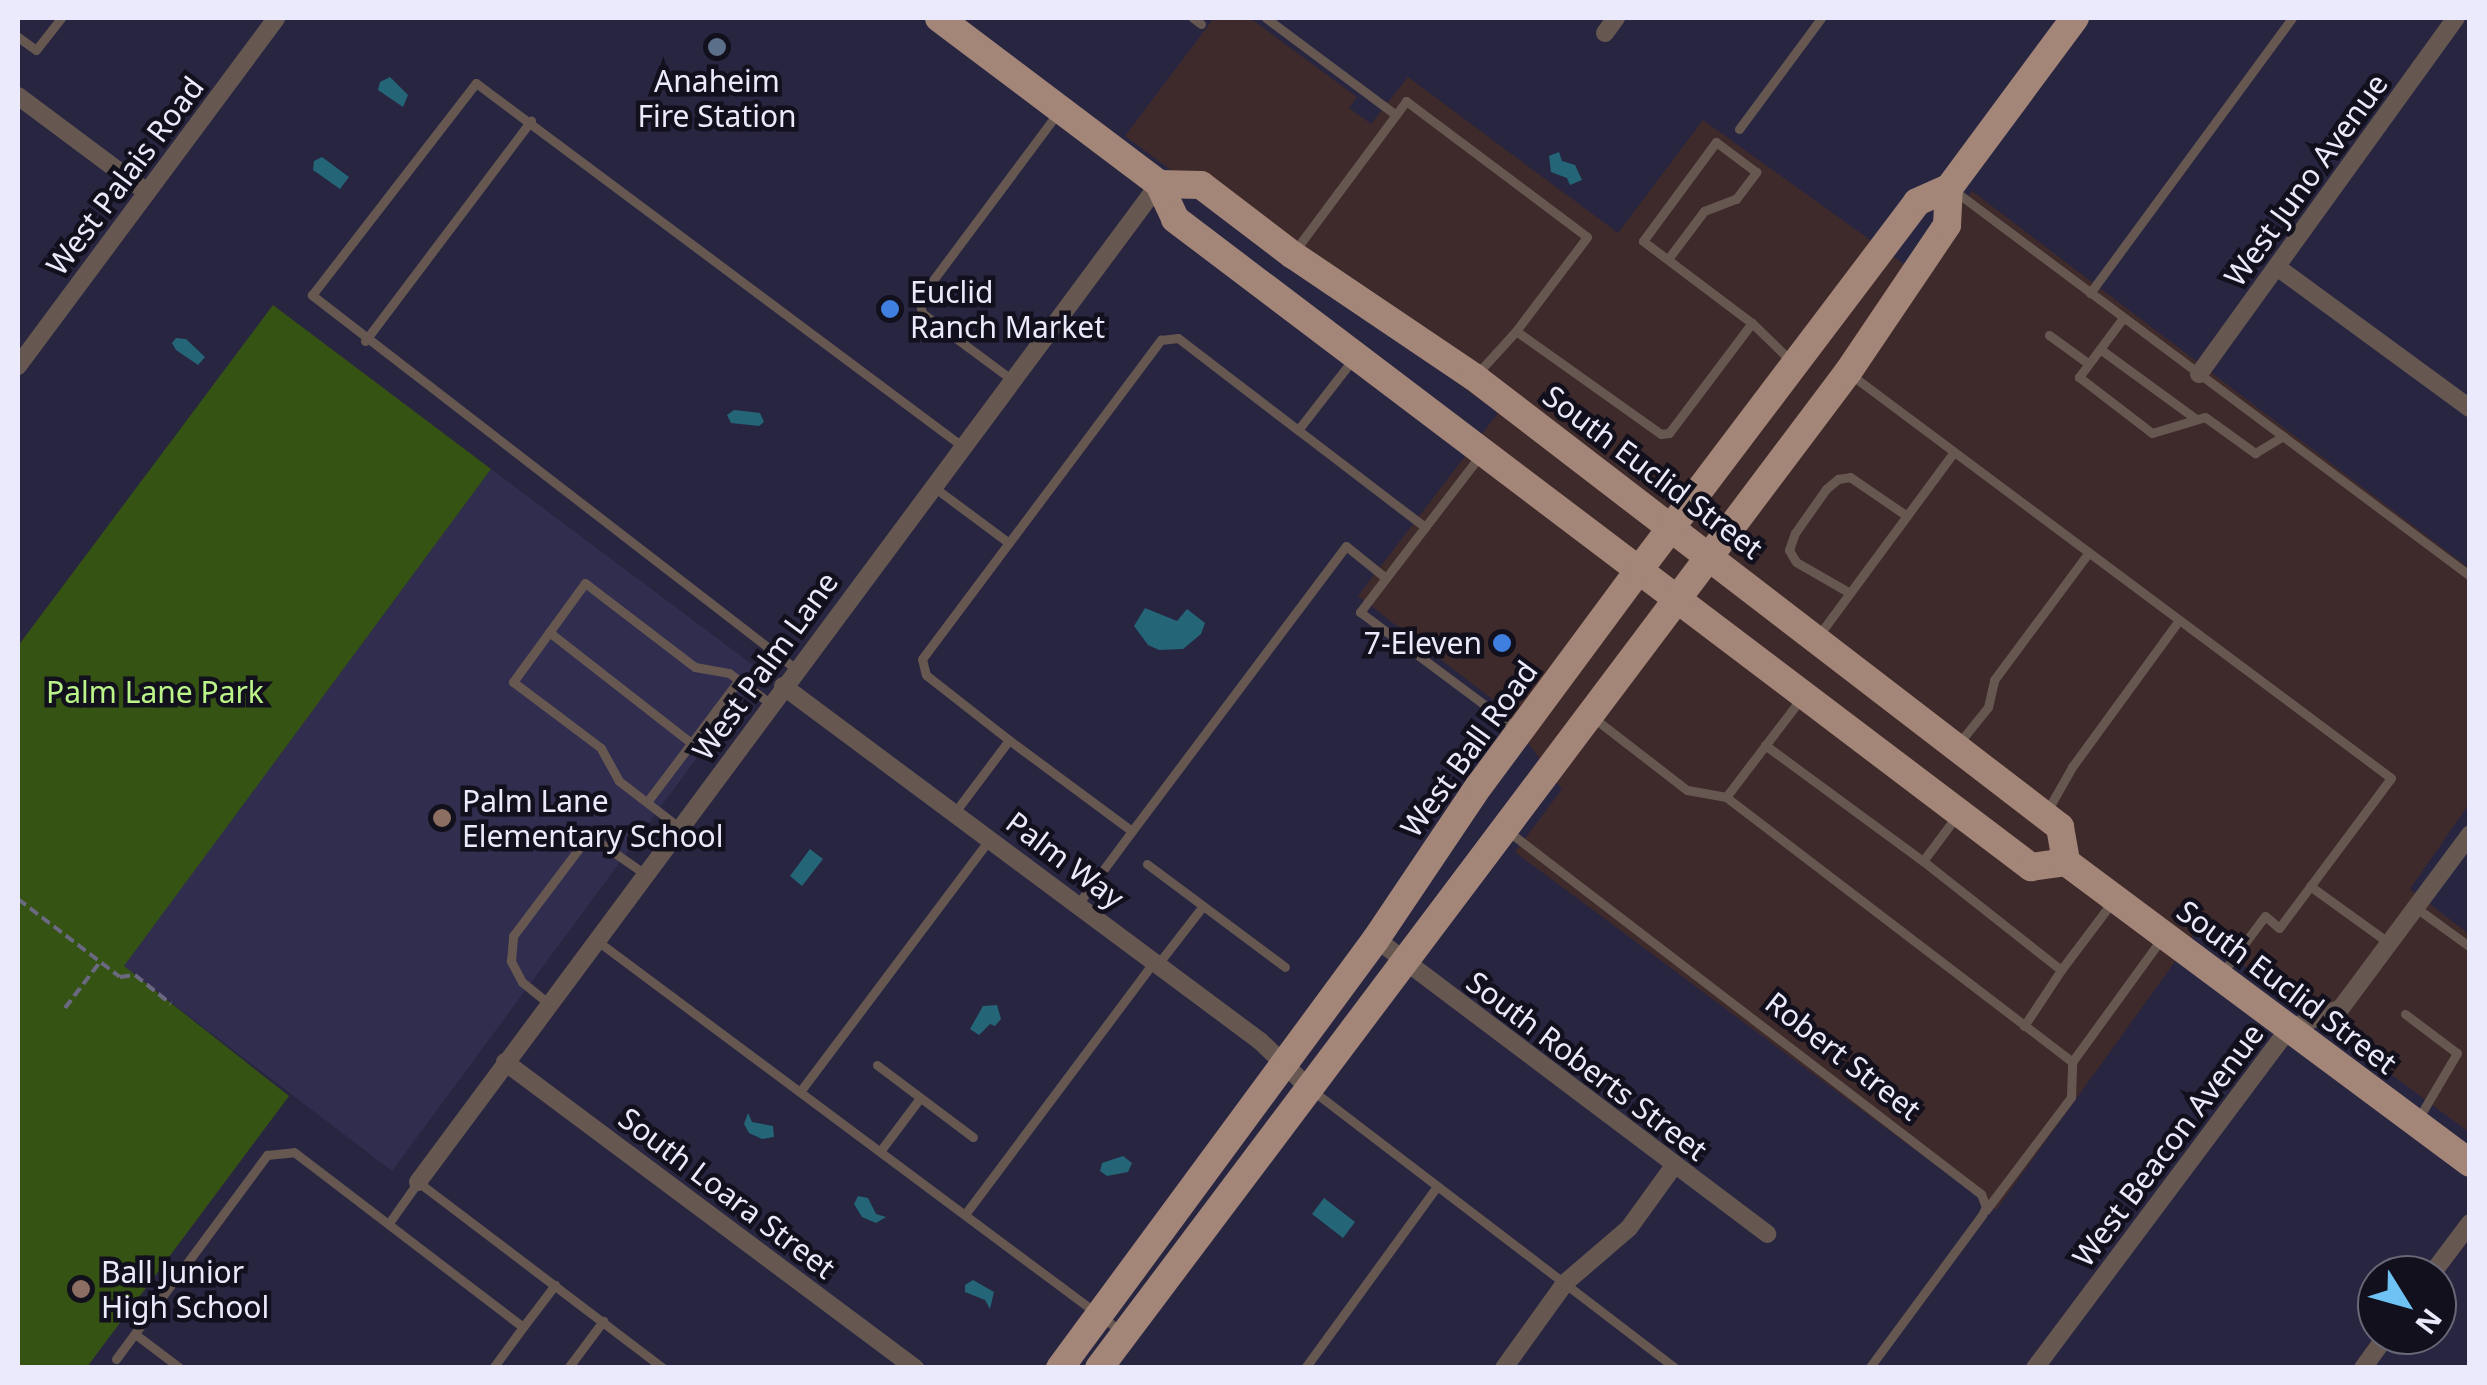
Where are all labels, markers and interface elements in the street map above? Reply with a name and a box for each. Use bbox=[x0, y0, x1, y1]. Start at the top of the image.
marker: Anaheim Fire Station bbox=[706, 36, 728, 58]
place label: Anaheim Fire Station bbox=[637, 63, 797, 134]
street label: West Juno Avenue bbox=[2217, 67, 2395, 293]
street label: West Palais Road bbox=[39, 70, 211, 282]
place label: Euclid Ranch Market bbox=[910, 274, 1105, 344]
marker: Euclid Ranch Market bbox=[879, 298, 901, 320]
street label: South Euclid Street bbox=[1536, 378, 1770, 566]
street label: West Palm Lane bbox=[685, 565, 845, 767]
place label: 7-Eleven bbox=[1364, 625, 1482, 661]
marker: 7-Eleven bbox=[1491, 632, 1513, 654]
street label: West Ball Road bbox=[1393, 654, 1545, 844]
park label: Palm Lane Park bbox=[46, 674, 264, 710]
place label: Palm Lane Elementary School bbox=[462, 783, 723, 854]
street label: Palm Way bbox=[999, 804, 1131, 916]
marker: Palm Lane Elementary School bbox=[431, 807, 453, 829]
street label: South Euclid Street bbox=[2170, 893, 2404, 1081]
street label: South Roberts Street bbox=[1460, 964, 1714, 1168]
street label: Robert Street bbox=[1758, 984, 1928, 1128]
street label: West Beacon Avenue bbox=[2065, 1016, 2271, 1274]
street label: South Loara Street bbox=[612, 1100, 842, 1286]
place label: Ball Junior High School bbox=[101, 1254, 269, 1324]
north arrow bbox=[2357, 1255, 2457, 1355]
marker: Ball Junior High School bbox=[70, 1278, 92, 1300]
text: N bbox=[2407, 1301, 2451, 1342]

